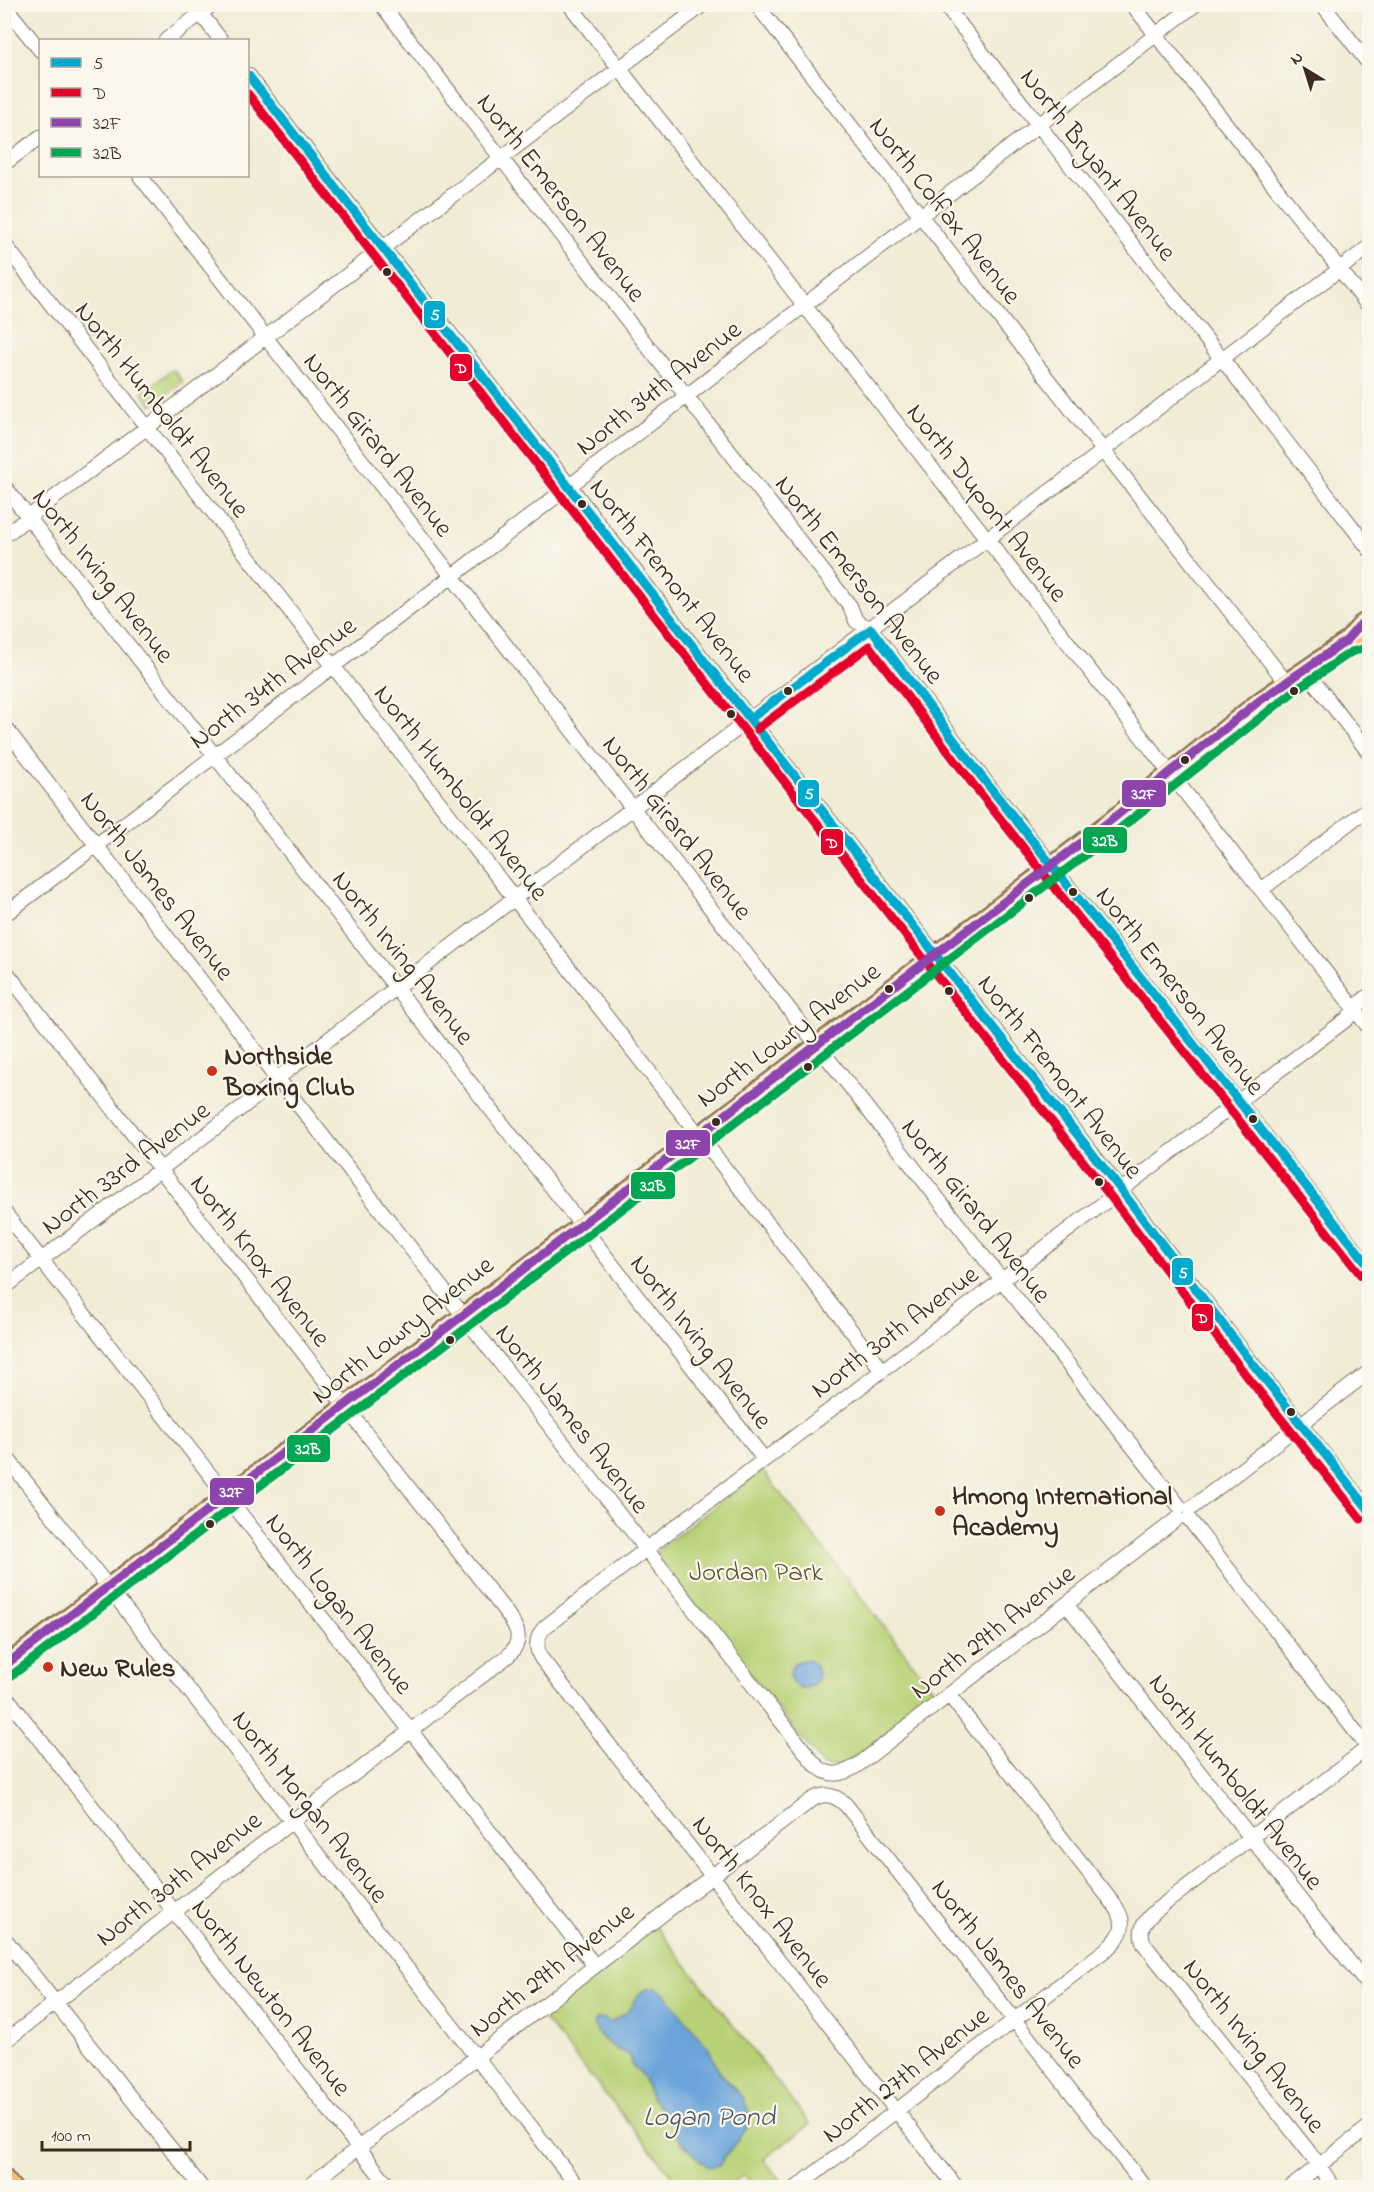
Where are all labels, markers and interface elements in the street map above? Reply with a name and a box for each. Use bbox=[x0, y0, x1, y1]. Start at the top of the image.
legend bbox=[39, 39, 249, 177]
north arrow bbox=[1275, 39, 1335, 99]
text: N bbox=[1285, 46, 1309, 72]
text: 5 bbox=[93, 52, 103, 78]
street label: North Bryant Avenue bbox=[1009, 61, 1185, 271]
text: D bbox=[92, 82, 106, 108]
street label: North Emerson Avenue bbox=[466, 86, 655, 312]
street label: North Colfax Avenue bbox=[858, 109, 1030, 314]
text: 32F bbox=[93, 112, 121, 138]
text: 32B bbox=[93, 142, 122, 168]
unlabelled marker bbox=[381, 266, 393, 278]
street label: North Humboldt Avenue bbox=[64, 294, 259, 528]
line badge: 5 bbox=[423, 300, 446, 329]
text: 5 bbox=[430, 304, 440, 328]
street label: North 34th Avenue bbox=[568, 311, 751, 466]
street label: North Girard Avenue bbox=[292, 345, 462, 547]
line badge: D bbox=[449, 353, 473, 382]
text: D bbox=[454, 357, 467, 381]
street label: North Dupont Avenue bbox=[896, 396, 1077, 612]
street label: North Emerson Avenue bbox=[764, 468, 953, 694]
street label: North Fremont Avenue bbox=[579, 471, 764, 693]
street label: North Irving Avenue bbox=[21, 481, 183, 673]
unlabelled marker bbox=[576, 498, 588, 510]
street label: North 34th Avenue bbox=[182, 607, 366, 760]
street label: North Humboldt Avenue bbox=[363, 677, 558, 911]
unlabelled marker bbox=[782, 685, 794, 697]
unlabelled marker bbox=[1288, 685, 1300, 697]
unlabelled marker bbox=[725, 708, 737, 720]
street label: North Girard Avenue bbox=[591, 728, 761, 930]
unlabelled marker bbox=[1179, 754, 1191, 766]
line badge: 5 bbox=[797, 779, 820, 808]
line badge: 32F bbox=[1121, 779, 1167, 808]
street label: North James Avenue bbox=[69, 783, 243, 990]
text: 5 bbox=[804, 783, 814, 807]
text: 32F bbox=[1131, 783, 1157, 807]
line badge: 32B bbox=[1082, 826, 1128, 854]
line badge: D bbox=[820, 828, 844, 856]
text: 32B bbox=[1091, 830, 1118, 854]
text: D bbox=[825, 832, 838, 856]
street label: North Irving Avenue bbox=[321, 863, 483, 1055]
street label: North Emerson Avenue bbox=[1085, 879, 1274, 1105]
unlabelled marker bbox=[1067, 886, 1079, 898]
unlabelled marker bbox=[1023, 892, 1035, 904]
street label: North Lowry Avenue bbox=[689, 953, 891, 1118]
street label: North Fremont Avenue bbox=[967, 967, 1152, 1189]
unlabelled marker bbox=[883, 983, 895, 995]
unlabelled marker bbox=[943, 985, 955, 997]
place label: Northside Boxing Club bbox=[222, 1038, 355, 1109]
unlabelled marker bbox=[802, 1061, 814, 1073]
marker: Northside Boxing Club bbox=[205, 1064, 219, 1078]
street label: North 33rd Avenue bbox=[34, 1092, 220, 1246]
street label: North Girard Avenue bbox=[890, 1111, 1060, 1313]
unlabelled marker bbox=[1247, 1113, 1259, 1125]
unlabelled marker bbox=[710, 1116, 722, 1128]
line badge: 32F bbox=[665, 1129, 711, 1157]
text: 32F bbox=[675, 1133, 701, 1157]
street label: North Knox Avenue bbox=[179, 1167, 339, 1357]
line badge: 32B bbox=[630, 1171, 676, 1200]
text: 32B bbox=[639, 1175, 666, 1199]
unlabelled marker bbox=[1093, 1176, 1105, 1188]
street label: North Lowry Avenue bbox=[304, 1247, 504, 1415]
street label: North Irving Avenue bbox=[619, 1247, 781, 1439]
street label: North 30th Avenue bbox=[803, 1256, 988, 1409]
line badge: 5 bbox=[1171, 1257, 1194, 1286]
text: 5 bbox=[1178, 1262, 1188, 1286]
line badge: D bbox=[1191, 1303, 1214, 1332]
text: D bbox=[1195, 1307, 1208, 1331]
street label: North James Avenue bbox=[484, 1316, 658, 1523]
unlabelled marker bbox=[444, 1334, 456, 1346]
unlabelled marker bbox=[1285, 1406, 1297, 1418]
line badge: 32B bbox=[286, 1434, 331, 1463]
text: 32B bbox=[294, 1438, 321, 1462]
line badge: 32F bbox=[209, 1477, 255, 1506]
place label: Hmong International Academy bbox=[952, 1478, 1172, 1548]
text: 32F bbox=[219, 1481, 245, 1505]
marker: Hmong International Academy bbox=[933, 1504, 947, 1518]
street label: North Logan Avenue bbox=[255, 1506, 422, 1704]
unlabelled marker bbox=[204, 1518, 216, 1530]
park label: Jordan Park bbox=[689, 1554, 823, 1593]
street label: North 29th Avenue bbox=[903, 1555, 1085, 1710]
place label: New Rules bbox=[60, 1650, 175, 1689]
marker: New Rules bbox=[41, 1660, 55, 1674]
street label: North Humboldt Avenue bbox=[1138, 1666, 1333, 1900]
street label: North Morgan Avenue bbox=[221, 1703, 397, 1913]
street label: North 30th Avenue bbox=[88, 1802, 272, 1957]
street label: North Knox Avenue bbox=[681, 1808, 841, 1998]
street label: North James Avenue bbox=[920, 1871, 1094, 2078]
street label: North Newton Avenue bbox=[180, 1891, 360, 2106]
street label: North 29th Avenue bbox=[462, 1893, 644, 2048]
street label: North Irving Avenue bbox=[1172, 1951, 1334, 2143]
street label: North 27th Avenue bbox=[814, 1997, 999, 2154]
water label: Logan Pond bbox=[643, 2098, 776, 2139]
scale bar bbox=[42, 2114, 190, 2152]
text: 100 m bbox=[51, 2124, 91, 2150]

